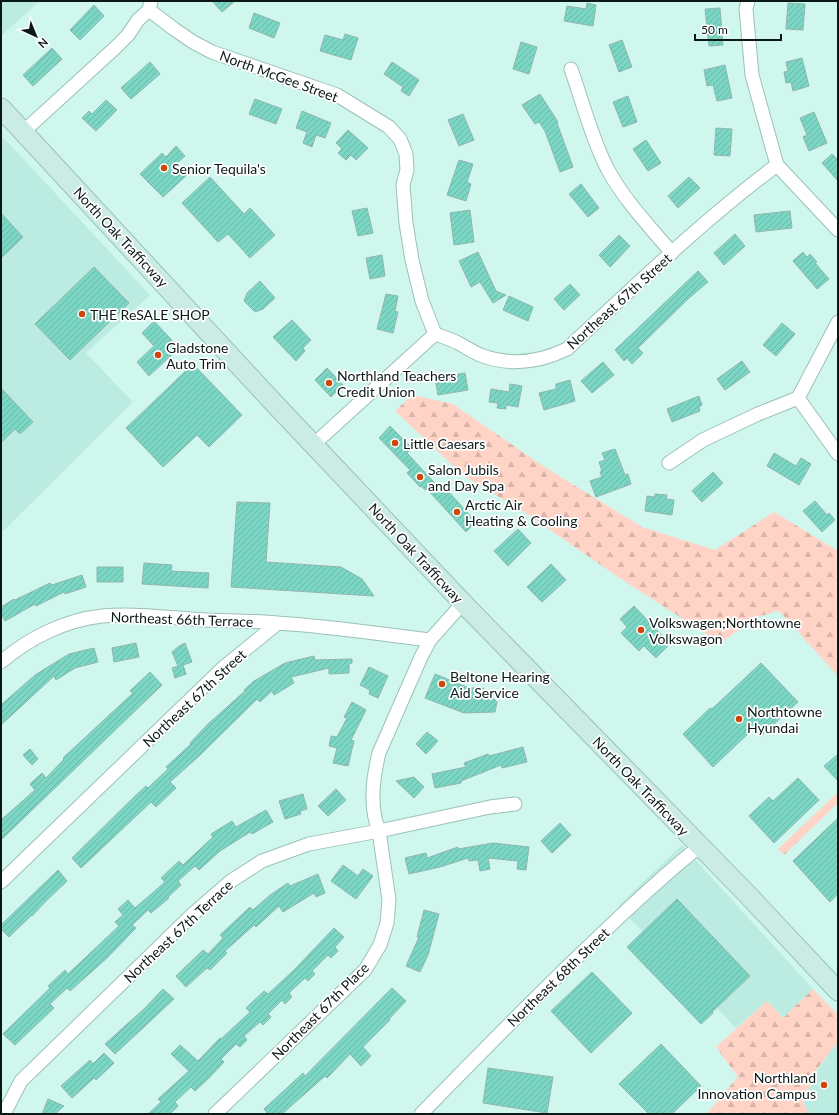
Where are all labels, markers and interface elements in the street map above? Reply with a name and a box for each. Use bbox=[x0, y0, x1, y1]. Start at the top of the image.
north arrow bbox=[16, 16, 56, 56]
scale bar bbox=[695, 16, 781, 42]
text: 50 m bbox=[701, 22, 728, 37]
text: N bbox=[36, 36, 51, 51]
street label: North McGee Street bbox=[218, 47, 340, 105]
place label: Senior Tequila's bbox=[172, 160, 266, 177]
marker: Senior Tequila's bbox=[159, 163, 169, 173]
street label: North Oak Trafficway bbox=[70, 183, 172, 291]
street label: Northeast 67th Street bbox=[563, 250, 675, 352]
place label: THE ReSALE SHOP bbox=[90, 306, 210, 323]
marker: THE ReSALE SHOP bbox=[77, 309, 87, 319]
place label: Gladstone Auto Trim bbox=[166, 339, 228, 372]
marker: Gladstone Auto Trim bbox=[153, 350, 163, 360]
place label: Northland Teachers Credit Union bbox=[337, 367, 456, 400]
marker: Northland Teachers Credit Union bbox=[324, 378, 334, 388]
place label: Little Caesars bbox=[403, 435, 485, 452]
marker: Little Caesars bbox=[390, 438, 400, 448]
place label: Salon Jubils and Day Spa bbox=[428, 461, 504, 494]
marker: Salon Jubils and Day Spa bbox=[415, 472, 425, 482]
place label: Arctic Air Heating & Cooling bbox=[465, 496, 577, 529]
street label: North Oak Trafficway bbox=[365, 499, 467, 607]
marker: Arctic Air Heating & Cooling bbox=[452, 507, 462, 517]
street label: Northeast 66th Terrace bbox=[110, 608, 254, 630]
place label: Volkswagen;Northtowne Volkswagon bbox=[649, 614, 801, 647]
marker: Volkswagen;Northtowne Volkswagon bbox=[636, 625, 646, 635]
street label: Northeast 67th Street bbox=[139, 646, 249, 750]
place label: Beltone Hearing Aid Service bbox=[450, 668, 550, 701]
marker: Beltone Hearing Aid Service bbox=[437, 679, 447, 689]
place label: Northtowne Hyundai bbox=[747, 703, 822, 736]
marker: Northtowne Hyundai bbox=[734, 714, 744, 724]
street label: North Oak Trafficway bbox=[589, 733, 693, 840]
street label: Northeast 67th Terrace bbox=[120, 876, 236, 986]
street label: Northeast 68th Street bbox=[504, 924, 612, 1030]
street label: Northeast 67th Place bbox=[268, 959, 372, 1063]
place label: Northland Innovation Campus bbox=[697, 1069, 816, 1102]
marker: Northland Innovation Campus bbox=[819, 1080, 829, 1090]

